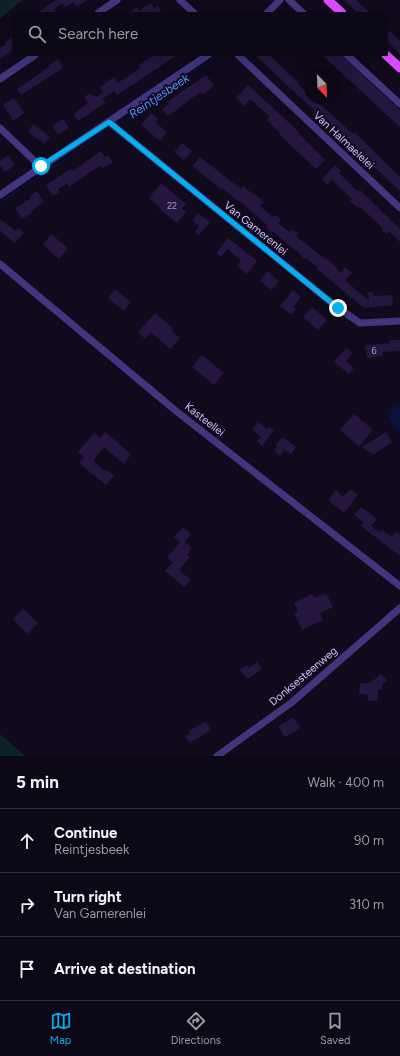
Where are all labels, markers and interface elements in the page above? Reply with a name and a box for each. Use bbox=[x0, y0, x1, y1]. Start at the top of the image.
search box bbox=[12, 12, 388, 56]
icon: search bbox=[26, 23, 48, 45]
text: Search here bbox=[58, 25, 138, 43]
north arrow bbox=[304, 68, 340, 104]
water label: Reintjesbeek bbox=[126, 70, 193, 121]
street label: Van Halmaelelei bbox=[311, 109, 377, 172]
route start bbox=[32, 157, 50, 175]
street label: Van Gamerenlei bbox=[221, 199, 290, 258]
house number: 22 bbox=[167, 200, 177, 211]
route end bbox=[329, 299, 347, 317]
house number: 6 bbox=[371, 345, 377, 356]
street label: Kasteellei bbox=[182, 400, 227, 439]
street label: Donksesteenweg bbox=[267, 644, 340, 709]
text: 5 min bbox=[16, 772, 59, 792]
text: Walk · 400 m bbox=[308, 775, 384, 790]
text: Continue bbox=[54, 824, 117, 842]
icon: ahead bbox=[16, 830, 38, 852]
text: 90 m bbox=[354, 833, 384, 848]
text: Reintjesbeek bbox=[54, 842, 129, 857]
text: Turn right bbox=[54, 888, 122, 906]
icon: right bbox=[16, 894, 38, 916]
text: 310 m bbox=[349, 897, 384, 912]
text: Van Gamerenlei bbox=[54, 906, 146, 921]
icon: arrive bbox=[16, 958, 38, 980]
text: Arrive at destination bbox=[54, 960, 195, 978]
tab: Map bbox=[50, 1010, 72, 1047]
tab: Directions bbox=[171, 1010, 221, 1047]
tab: Saved bbox=[320, 1010, 350, 1047]

